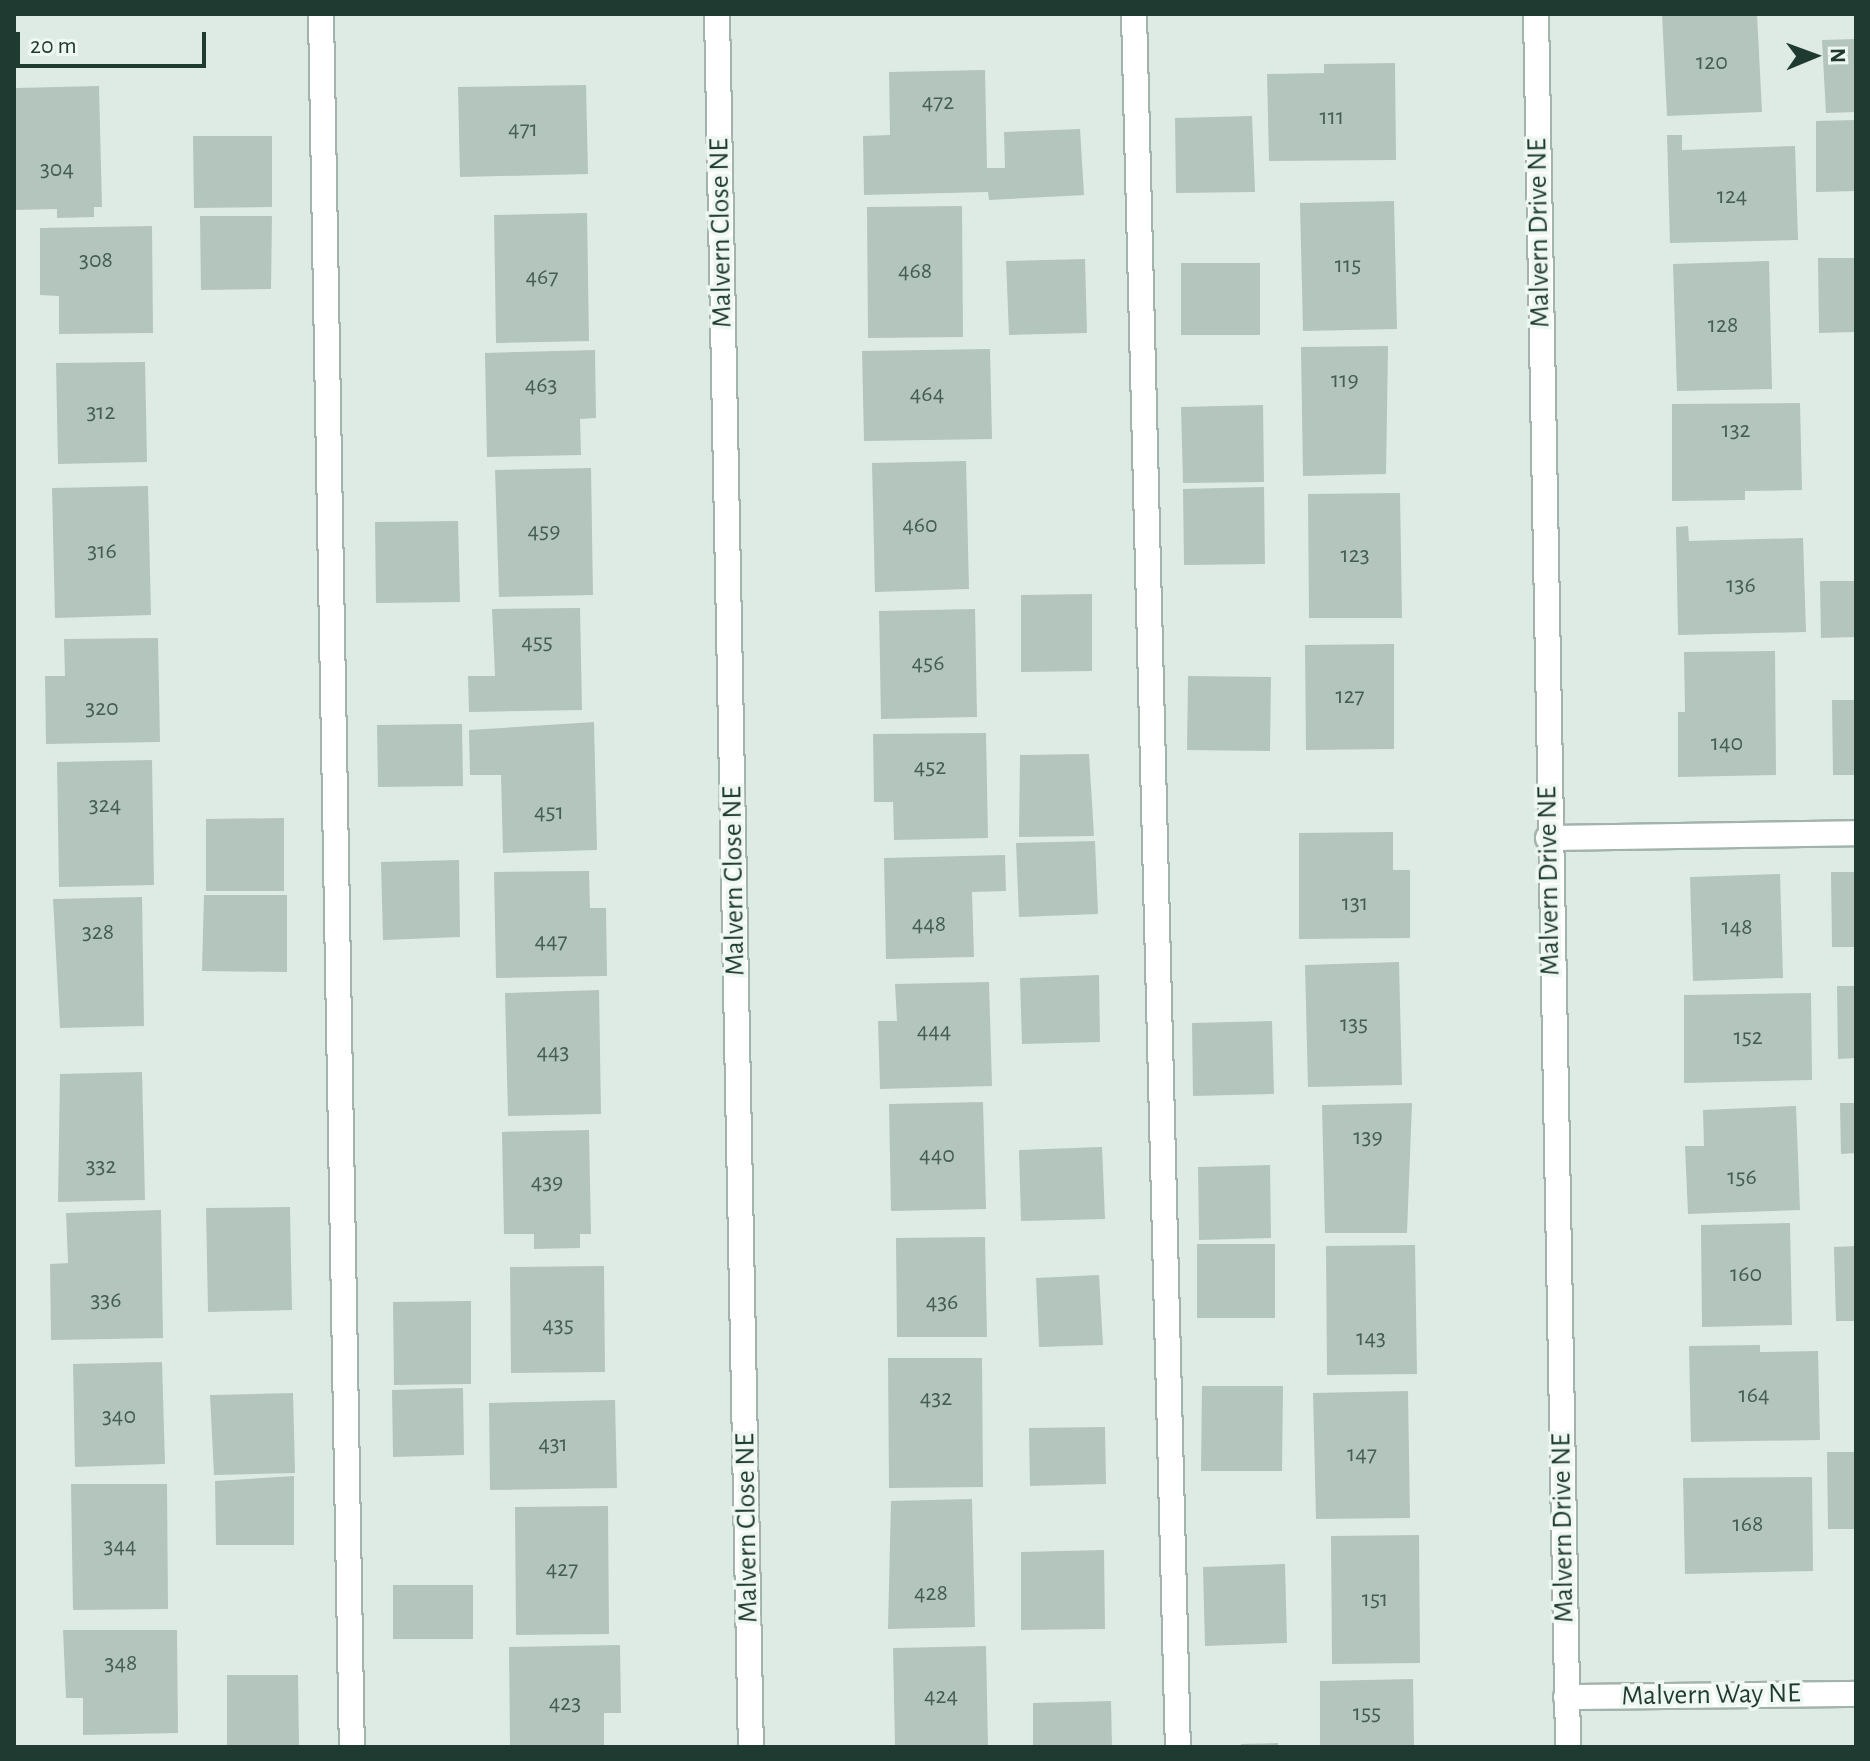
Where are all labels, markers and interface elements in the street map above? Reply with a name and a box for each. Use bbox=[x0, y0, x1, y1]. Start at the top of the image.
scale bar bbox=[20, 16, 210, 66]
north arrow bbox=[1774, 16, 1854, 96]
text: 20 m bbox=[30, 34, 77, 58]
text: N bbox=[1827, 48, 1849, 63]
house number: 120 bbox=[1696, 49, 1728, 77]
house number: 472 bbox=[922, 89, 954, 117]
house number: 111 bbox=[1320, 104, 1344, 132]
house number: 471 bbox=[508, 116, 538, 144]
street label: Malvern Close NE bbox=[703, 138, 739, 328]
street label: Malvern Drive NE bbox=[1521, 138, 1557, 328]
house number: 304 bbox=[40, 156, 74, 184]
house number: 124 bbox=[1717, 183, 1747, 211]
house number: 308 bbox=[79, 247, 113, 275]
house number: 115 bbox=[1335, 252, 1361, 280]
house number: 468 bbox=[898, 258, 932, 286]
house number: 467 bbox=[526, 264, 558, 292]
house number: 128 bbox=[1708, 312, 1738, 340]
house number: 119 bbox=[1331, 367, 1359, 395]
house number: 463 bbox=[525, 372, 557, 400]
house number: 464 bbox=[910, 381, 944, 409]
house number: 312 bbox=[86, 399, 116, 427]
house number: 132 bbox=[1721, 417, 1751, 445]
house number: 460 bbox=[902, 512, 938, 540]
house number: 459 bbox=[528, 518, 560, 546]
house number: 316 bbox=[87, 538, 117, 566]
house number: 123 bbox=[1340, 542, 1370, 570]
house number: 136 bbox=[1726, 572, 1756, 600]
house number: 455 bbox=[521, 629, 553, 657]
house number: 456 bbox=[912, 650, 944, 678]
house number: 127 bbox=[1335, 683, 1365, 711]
house number: 320 bbox=[85, 695, 119, 723]
house number: 140 bbox=[1711, 730, 1743, 758]
house number: 452 bbox=[914, 754, 946, 782]
street label: Malvern Close NE bbox=[716, 786, 752, 976]
street label: Malvern Drive NE bbox=[1531, 786, 1567, 976]
house number: 324 bbox=[89, 792, 121, 820]
house number: 451 bbox=[534, 799, 564, 827]
house number: 131 bbox=[1342, 890, 1368, 918]
house number: 448 bbox=[912, 911, 946, 939]
house number: 148 bbox=[1721, 914, 1753, 942]
house number: 328 bbox=[82, 919, 114, 947]
house number: 447 bbox=[534, 928, 568, 956]
house number: 135 bbox=[1340, 1011, 1368, 1039]
house number: 444 bbox=[917, 1018, 951, 1046]
house number: 152 bbox=[1733, 1024, 1763, 1052]
house number: 443 bbox=[537, 1039, 569, 1067]
house number: 139 bbox=[1353, 1124, 1383, 1152]
house number: 440 bbox=[919, 1142, 955, 1170]
house number: 332 bbox=[86, 1153, 116, 1181]
house number: 156 bbox=[1727, 1164, 1757, 1192]
house number: 439 bbox=[531, 1169, 563, 1197]
house number: 160 bbox=[1730, 1261, 1762, 1289]
house number: 336 bbox=[90, 1287, 122, 1315]
house number: 436 bbox=[926, 1289, 958, 1317]
house number: 435 bbox=[542, 1312, 574, 1340]
house number: 143 bbox=[1356, 1325, 1386, 1353]
house number: 164 bbox=[1738, 1382, 1770, 1410]
house number: 432 bbox=[920, 1385, 952, 1413]
house number: 340 bbox=[102, 1403, 136, 1431]
house number: 431 bbox=[538, 1431, 568, 1459]
street label: Malvern Close NE bbox=[729, 1433, 765, 1623]
street label: Malvern Drive NE bbox=[1545, 1433, 1581, 1623]
house number: 147 bbox=[1347, 1441, 1377, 1469]
house number: 168 bbox=[1733, 1511, 1763, 1539]
house number: 344 bbox=[104, 1533, 136, 1561]
house number: 427 bbox=[546, 1556, 578, 1584]
house number: 428 bbox=[914, 1580, 948, 1608]
house number: 151 bbox=[1362, 1586, 1388, 1614]
house number: 348 bbox=[105, 1650, 137, 1678]
street label: Malvern Way NE bbox=[1621, 1677, 1801, 1713]
house number: 424 bbox=[924, 1683, 958, 1711]
house number: 423 bbox=[549, 1690, 581, 1718]
house number: 155 bbox=[1353, 1700, 1381, 1728]

